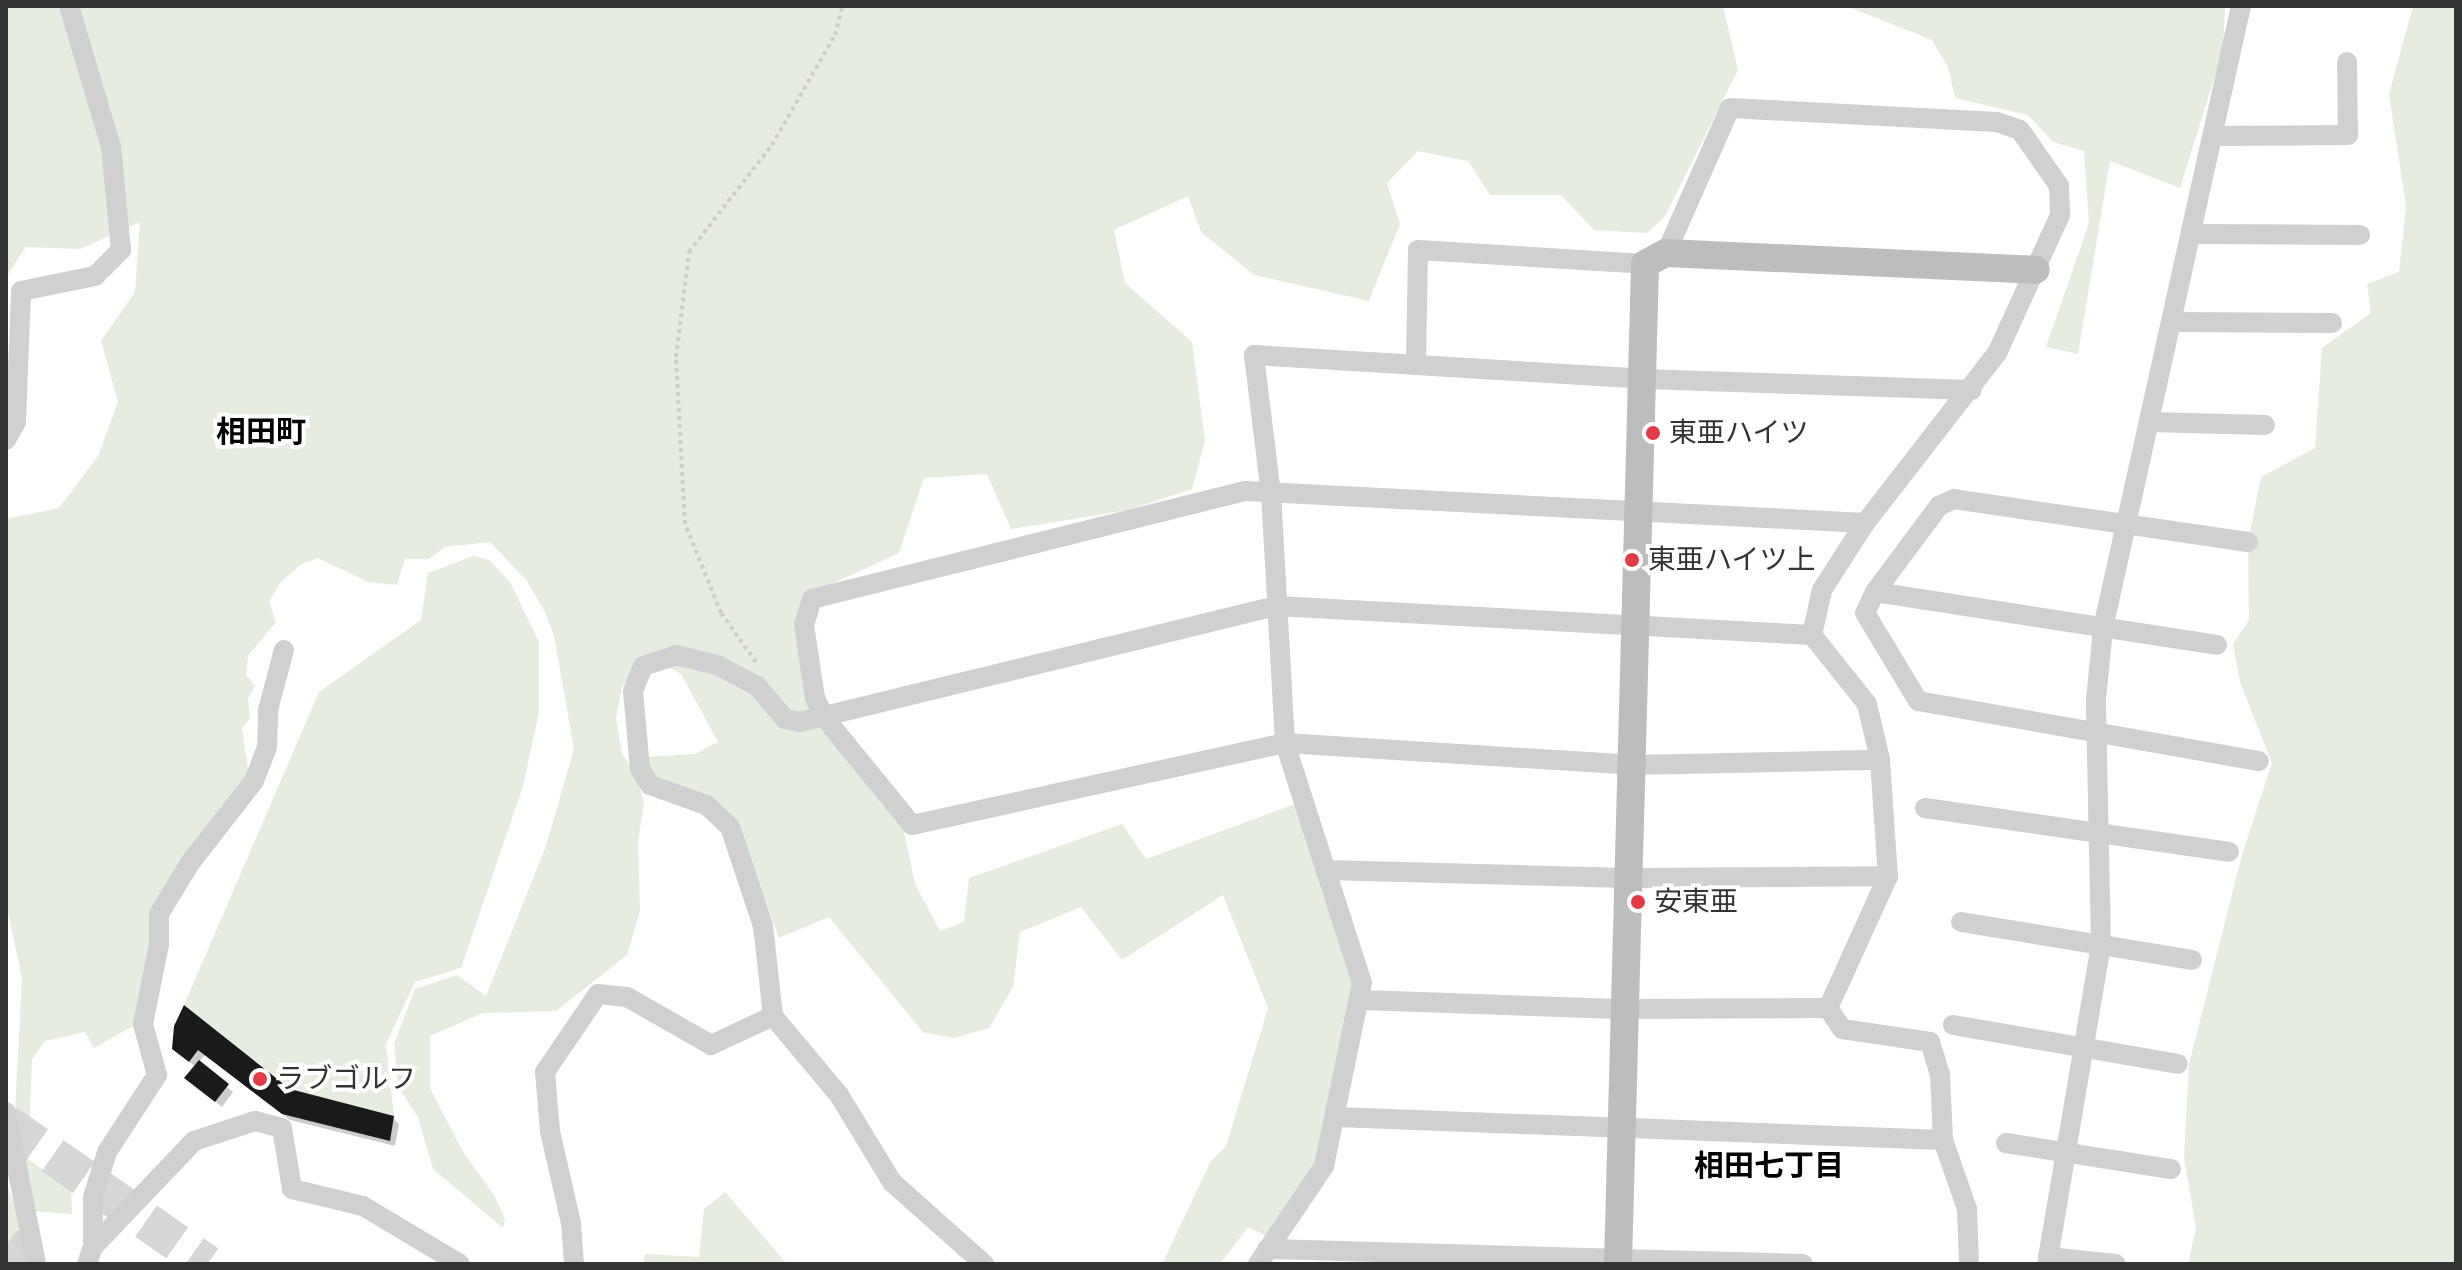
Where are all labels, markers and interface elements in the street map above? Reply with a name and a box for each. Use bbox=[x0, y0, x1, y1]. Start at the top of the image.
district label: 相田町 bbox=[216, 414, 306, 450]
place label: 東亜ハイツ bbox=[1669, 416, 1809, 450]
marker: 東亜ハイツ bbox=[1644, 424, 1662, 442]
place label: 東亜ハイツ上 bbox=[1648, 543, 1816, 577]
marker: 東亜ハイツ上 bbox=[1623, 551, 1641, 569]
place label: 安東亜 bbox=[1654, 885, 1738, 919]
marker: 安東亜 bbox=[1629, 893, 1647, 911]
place label: ラブゴルフ bbox=[276, 1062, 416, 1096]
marker: ラブゴルフ bbox=[251, 1070, 269, 1088]
district label: 相田七丁目 bbox=[1694, 1148, 1844, 1184]

